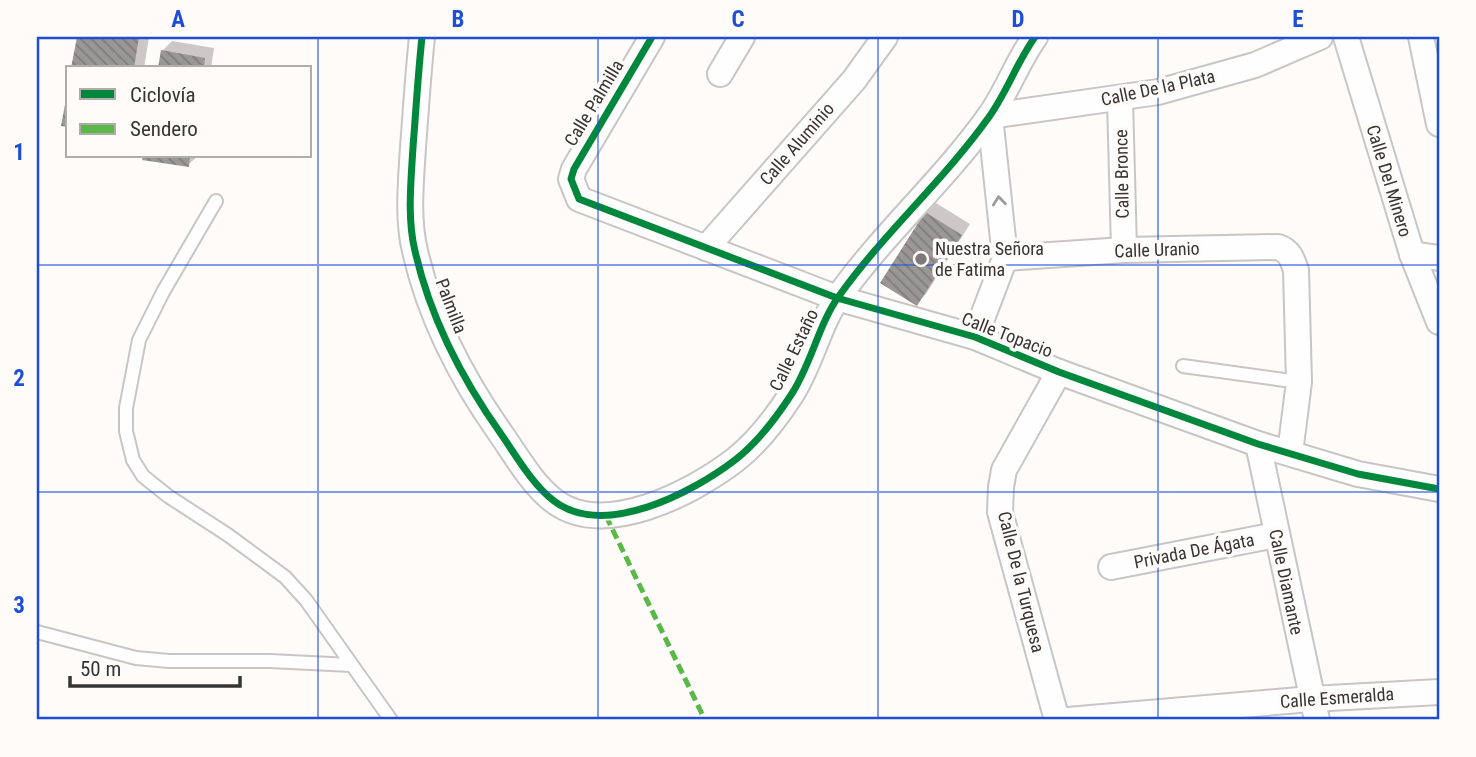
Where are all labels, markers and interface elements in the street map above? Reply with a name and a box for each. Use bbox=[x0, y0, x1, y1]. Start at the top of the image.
text: A bbox=[171, 6, 185, 33]
text: B bbox=[452, 6, 464, 33]
text: C bbox=[731, 6, 745, 33]
text: D bbox=[1012, 6, 1025, 33]
text: E bbox=[1292, 6, 1304, 33]
street label: Calle Palmilla bbox=[560, 56, 628, 150]
street label: Calle De la Plata bbox=[1099, 65, 1217, 110]
legend bbox=[66, 66, 312, 158]
text: Ciclovía bbox=[130, 83, 196, 107]
street label: Calle Aluminio bbox=[755, 98, 838, 189]
text: Sendero bbox=[130, 117, 198, 141]
street label: Calle Del Minero bbox=[1362, 122, 1416, 239]
street label: Calle Bronce bbox=[1110, 129, 1133, 219]
text: 1 bbox=[13, 139, 25, 166]
one-way arrow bbox=[992, 195, 1007, 206]
place label: Nuestra Señora de Fatima bbox=[935, 238, 1044, 280]
street label: Calle Uranio bbox=[1114, 238, 1200, 261]
marker: Nuestra Señora de Fatima bbox=[913, 251, 929, 267]
street label: Palmilla bbox=[431, 275, 472, 336]
street label: Calle Estaño bbox=[765, 305, 822, 394]
street label: Calle Topacio bbox=[959, 308, 1056, 362]
text: 2 bbox=[13, 365, 25, 392]
street label: Calle De la Turquesa bbox=[994, 509, 1049, 655]
street label: Calle Diamante bbox=[1265, 527, 1308, 637]
street label: Privada De Ágata bbox=[1132, 529, 1256, 572]
text: 3 bbox=[13, 592, 25, 619]
scale bar bbox=[70, 645, 240, 689]
text: 50 m bbox=[80, 657, 121, 681]
street label: Calle Esmeralda bbox=[1279, 683, 1395, 712]

